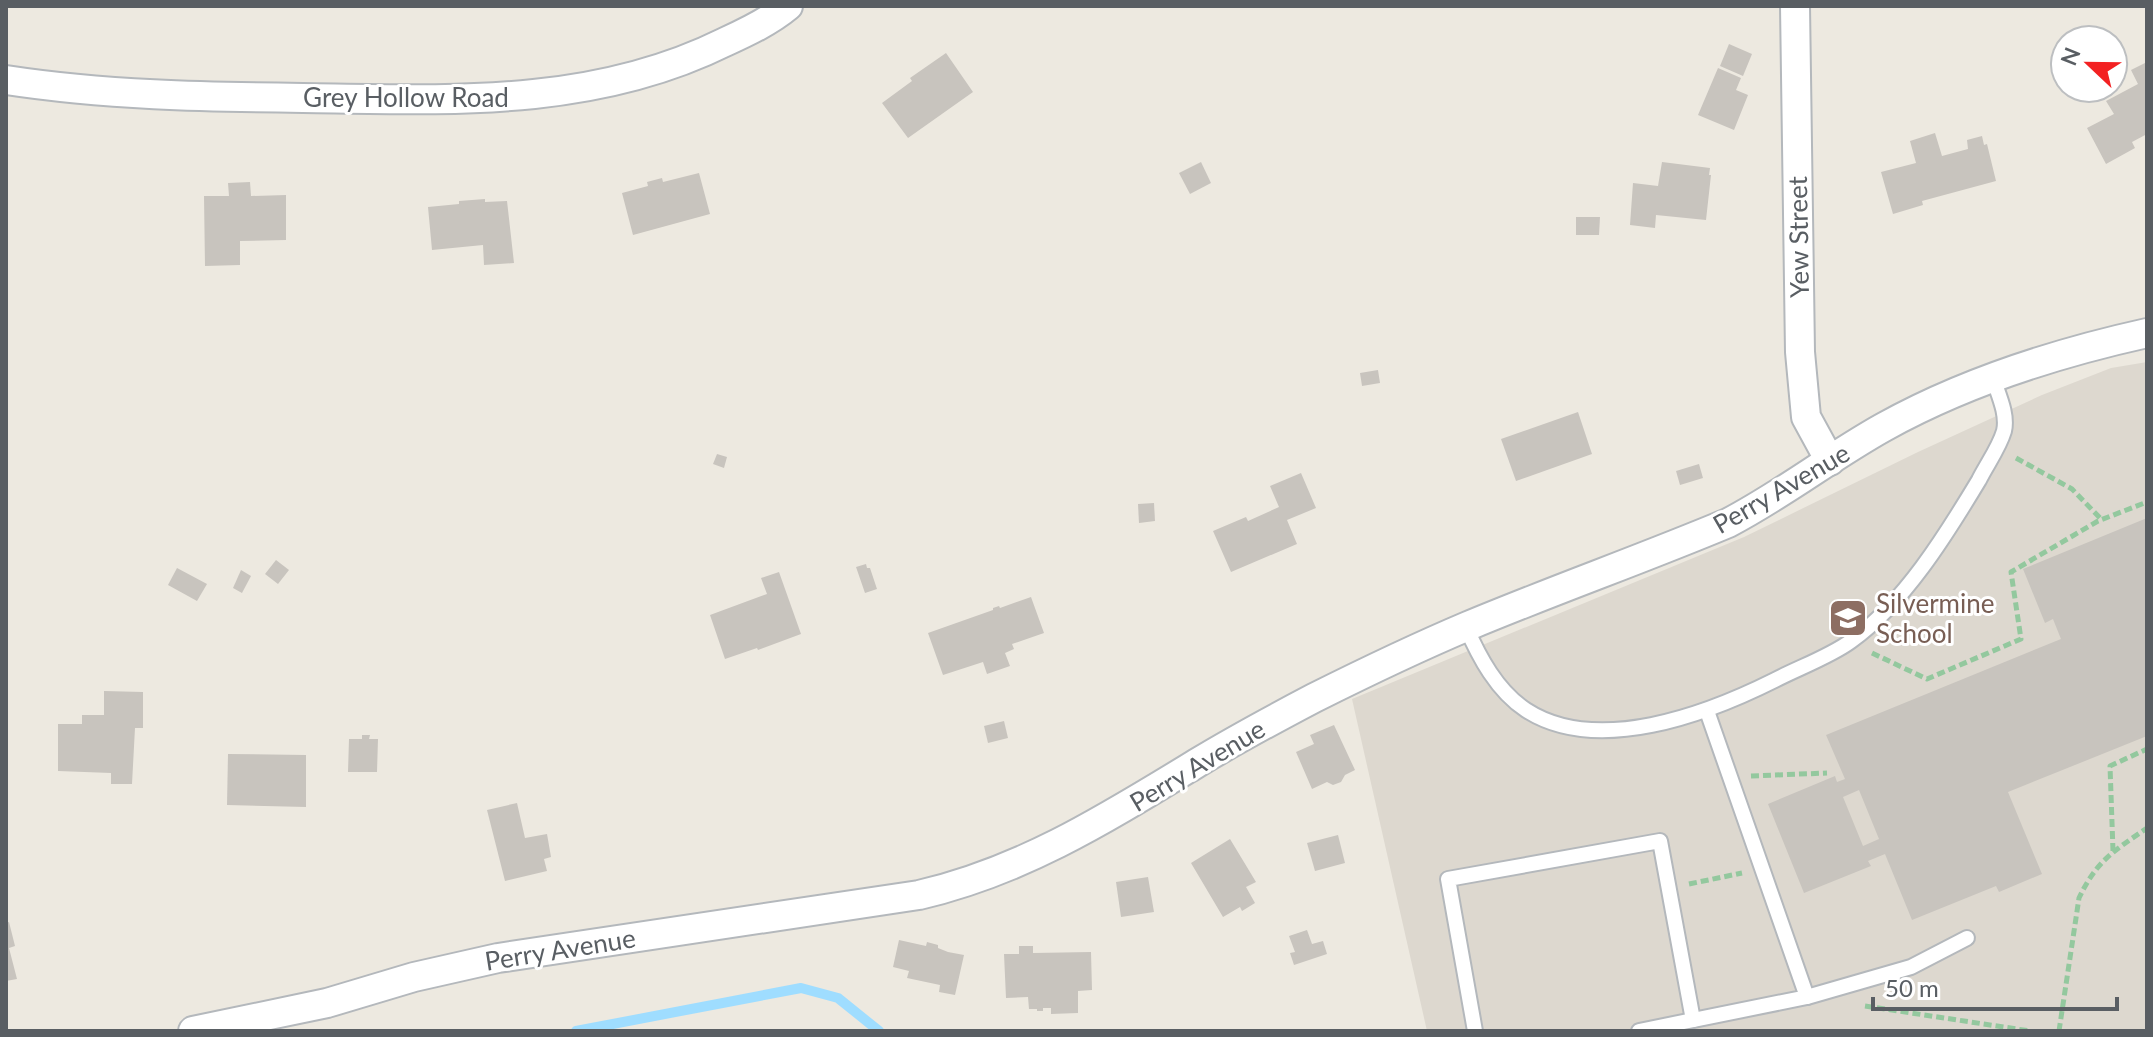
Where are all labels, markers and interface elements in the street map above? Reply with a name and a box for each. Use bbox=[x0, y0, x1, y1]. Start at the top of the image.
north arrow bbox=[2049, 24, 2129, 104]
text: N bbox=[2054, 43, 2086, 69]
street label: Grey Hollow Road bbox=[303, 81, 509, 113]
street label: Yew Street bbox=[1781, 175, 1815, 298]
street label: Perry Avenue bbox=[1707, 436, 1855, 540]
place label: Silvermine School bbox=[1876, 587, 1994, 649]
school or university icon: Silvermine School bbox=[1827, 597, 1869, 639]
street label: Perry Avenue bbox=[1124, 712, 1270, 818]
street label: Perry Avenue bbox=[482, 921, 638, 977]
scale bar bbox=[1873, 961, 2117, 1011]
text: 50 m bbox=[1885, 973, 1939, 1002]

